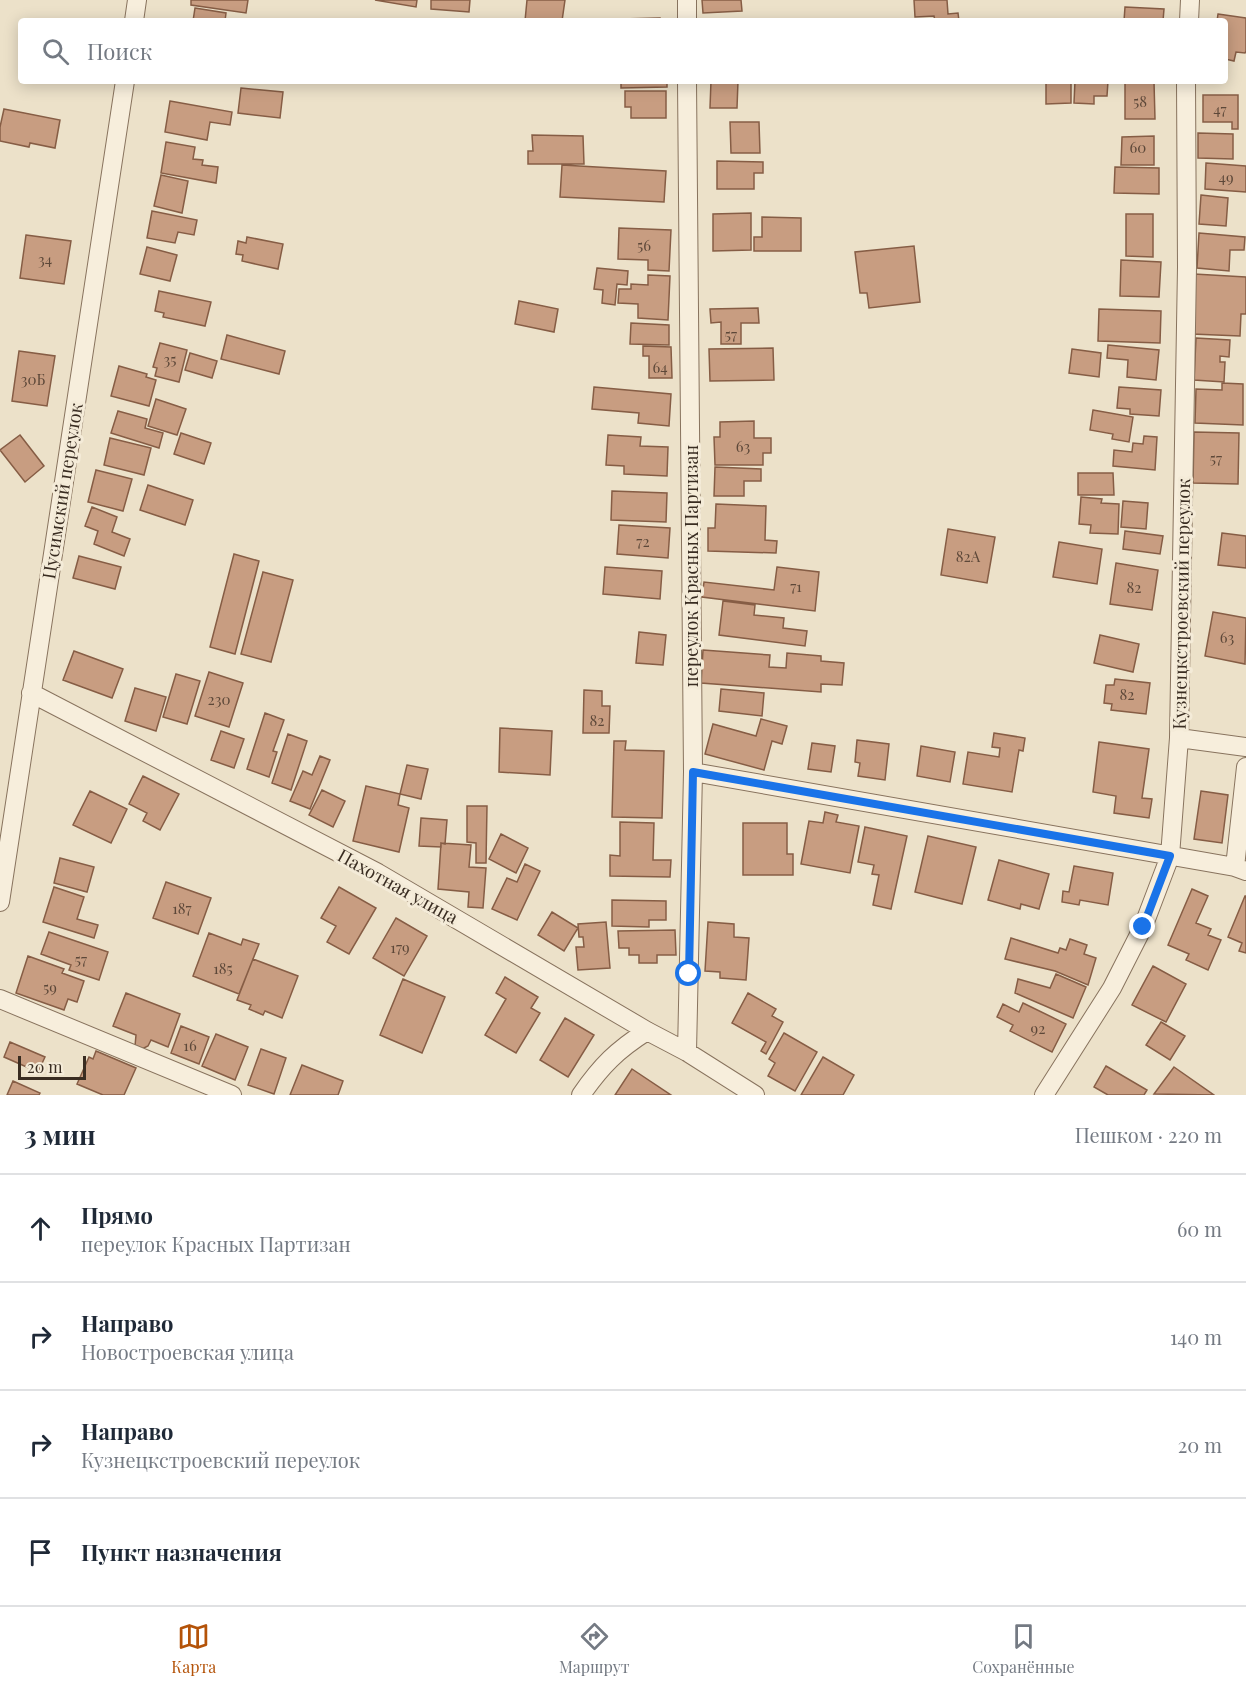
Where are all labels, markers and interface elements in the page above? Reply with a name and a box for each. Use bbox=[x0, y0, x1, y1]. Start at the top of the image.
search box bbox=[18, 18, 1228, 84]
icon: search bbox=[39, 35, 72, 68]
text: Поиск bbox=[87, 36, 152, 66]
house number: 58 bbox=[1133, 91, 1147, 111]
house number: 47 bbox=[1213, 99, 1227, 119]
house number: 60 bbox=[1130, 137, 1146, 157]
house number: 49 bbox=[1218, 167, 1234, 187]
house number: 56 bbox=[637, 235, 651, 255]
house number: 34 bbox=[38, 249, 52, 269]
house number: 57 bbox=[725, 324, 737, 344]
house number: 35 bbox=[164, 349, 177, 369]
house number: 64 bbox=[652, 357, 668, 377]
house number: 30Б bbox=[21, 369, 45, 389]
street label: Цусимский переулок bbox=[36, 401, 88, 581]
house number: 63 bbox=[736, 436, 750, 456]
street label: переулок Красных Партизан bbox=[679, 445, 703, 687]
house number: 57 bbox=[1210, 448, 1222, 468]
street label: Кузнецкстроевский переулок bbox=[1167, 478, 1195, 730]
house number: 72 bbox=[636, 531, 650, 551]
house number: 82А bbox=[956, 546, 981, 566]
house number: 71 bbox=[790, 576, 802, 596]
house number: 82 bbox=[1127, 577, 1142, 597]
house number: 63 bbox=[1220, 627, 1234, 647]
house number: 82 bbox=[1120, 684, 1135, 704]
house number: 230 bbox=[208, 689, 230, 709]
house number: 82 bbox=[590, 710, 605, 730]
street label: Пахотная улица bbox=[334, 843, 462, 929]
house number: 187 bbox=[172, 898, 192, 918]
route end bbox=[1129, 913, 1155, 939]
house number: 179 bbox=[390, 937, 410, 957]
house number: 57 bbox=[75, 949, 87, 969]
house number: 185 bbox=[213, 958, 233, 978]
route start bbox=[675, 960, 701, 986]
house number: 59 bbox=[43, 977, 57, 997]
house number: 92 bbox=[1031, 1018, 1045, 1038]
house number: 16 bbox=[183, 1035, 197, 1055]
scale bar bbox=[18, 1053, 86, 1080]
text: 20 m bbox=[27, 1056, 62, 1077]
text: 3 мин bbox=[24, 1117, 96, 1152]
text: Пешком · 220 m bbox=[1075, 1121, 1222, 1148]
text: Прямо bbox=[81, 1200, 153, 1230]
icon: ahead bbox=[24, 1212, 57, 1245]
text: 60 m bbox=[1177, 1215, 1222, 1242]
text: переулок Красных Партизан bbox=[81, 1230, 351, 1257]
text: Направо bbox=[81, 1308, 174, 1338]
icon: right bbox=[24, 1320, 57, 1353]
text: 140 m bbox=[1170, 1323, 1222, 1350]
text: Новостроевская улица bbox=[81, 1338, 294, 1365]
text: Направо bbox=[81, 1416, 174, 1446]
icon: right bbox=[24, 1428, 57, 1461]
text: 20 m bbox=[1178, 1431, 1222, 1458]
text: Кузнецкстроевский переулок bbox=[81, 1446, 360, 1473]
icon: arrive bbox=[24, 1536, 57, 1569]
text: Пункт назначения bbox=[81, 1537, 282, 1567]
tab: Карта bbox=[171, 1620, 216, 1677]
tab: Маршрут bbox=[559, 1620, 630, 1677]
tab: Сохранённые bbox=[972, 1620, 1075, 1677]

